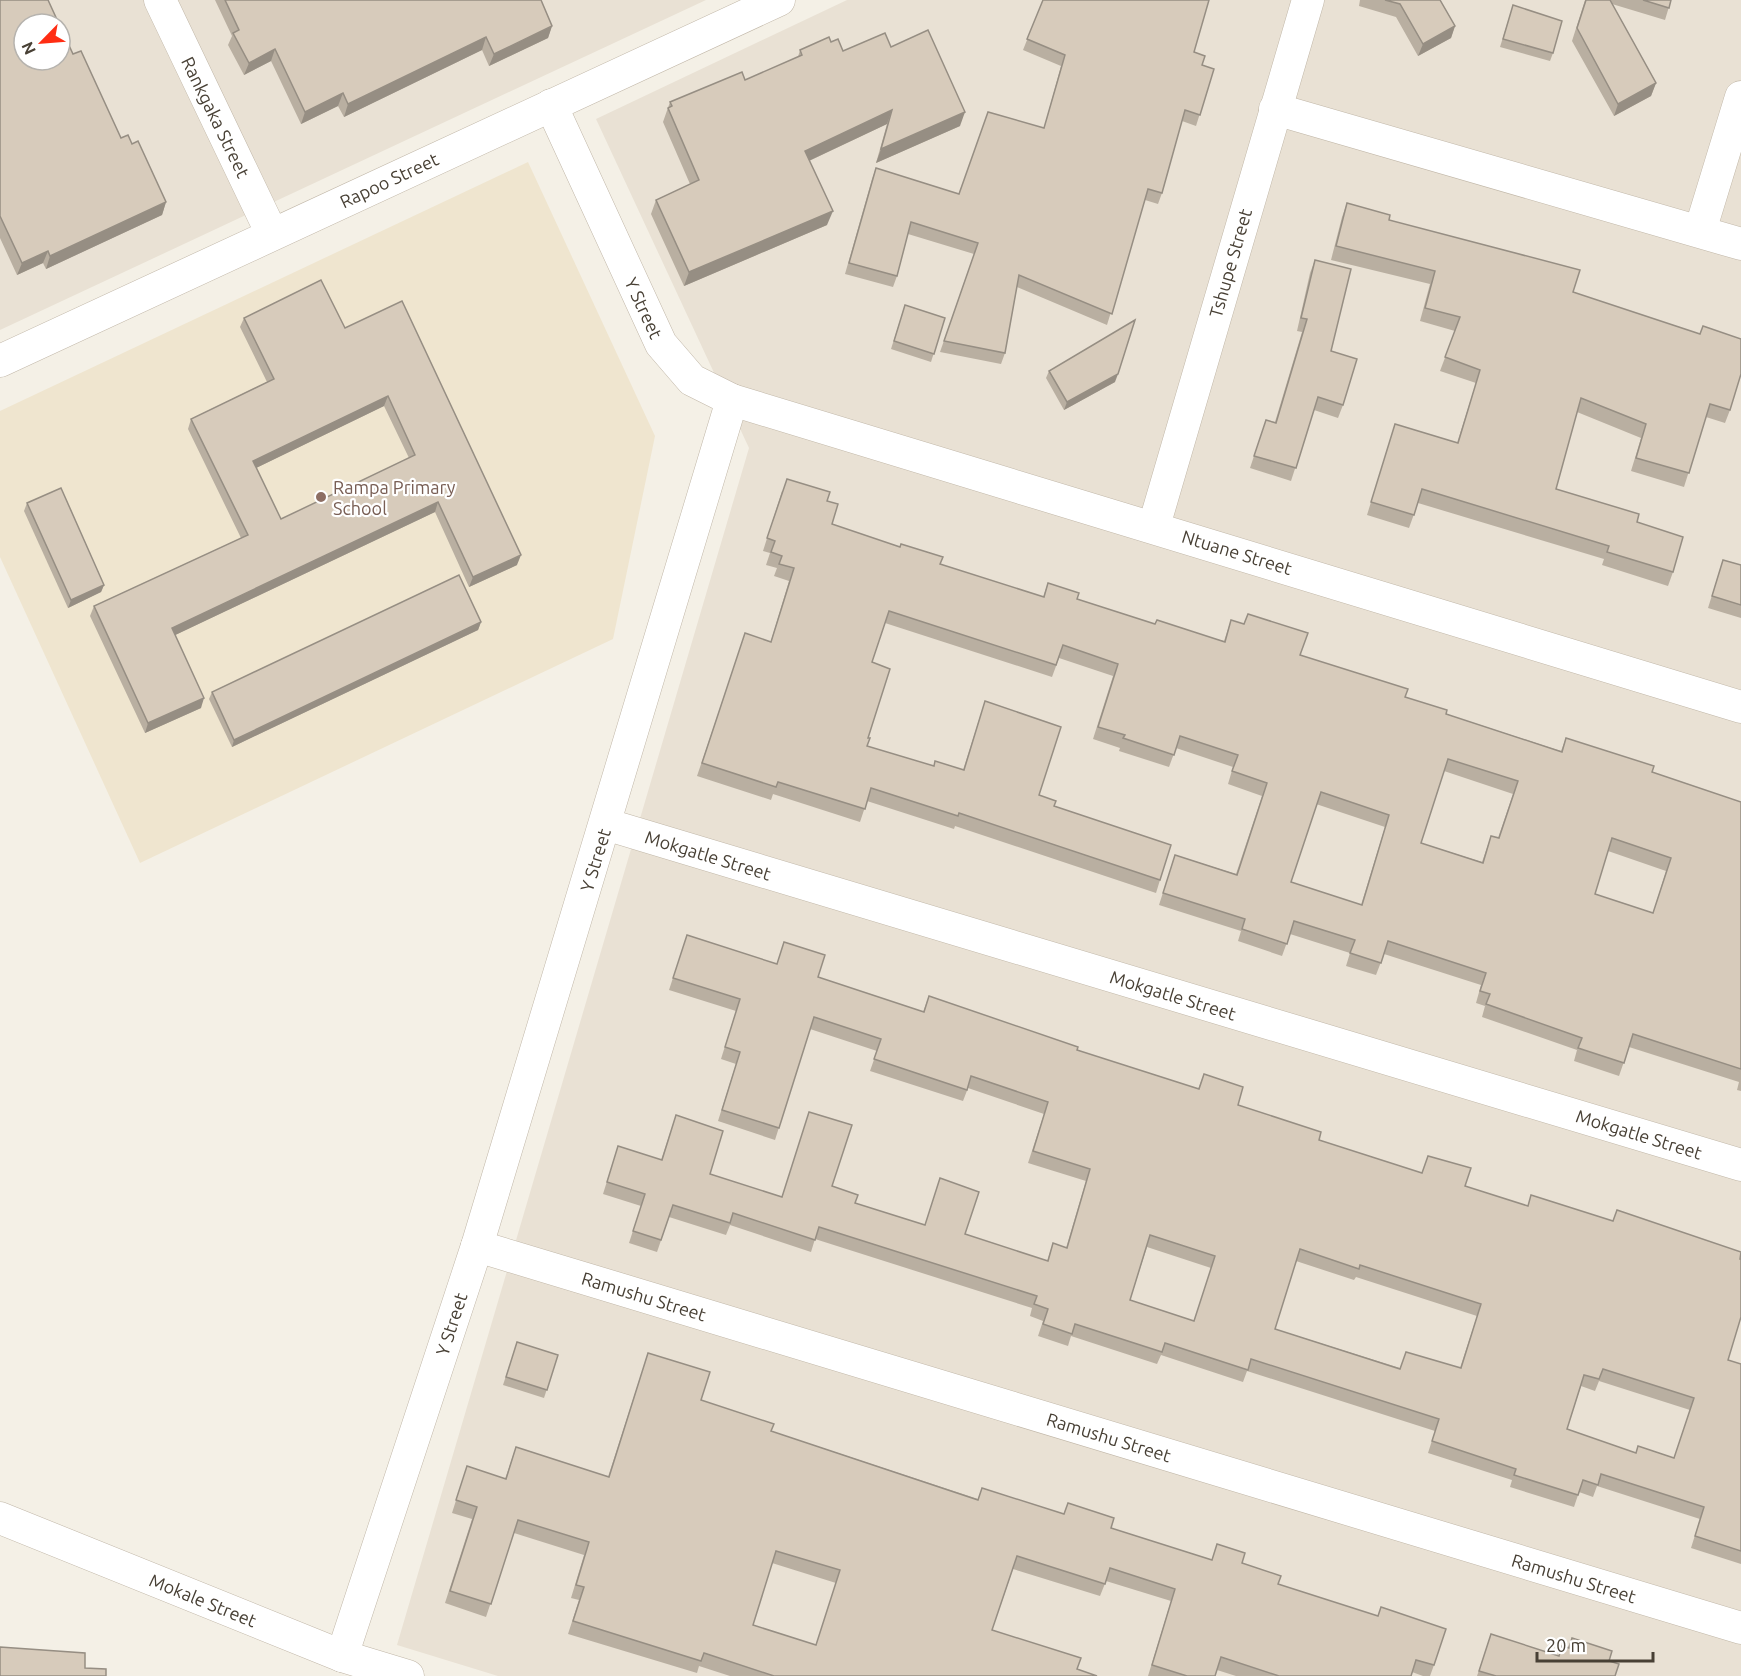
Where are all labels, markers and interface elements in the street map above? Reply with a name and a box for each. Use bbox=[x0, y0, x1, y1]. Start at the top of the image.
north arrow bbox=[12, 12, 72, 72]
text: N bbox=[18, 39, 39, 58]
street label: Rankgaka Street bbox=[178, 53, 254, 181]
street label: Rapoo Street bbox=[337, 148, 441, 212]
street label: Tshupe Street bbox=[1205, 206, 1255, 320]
street label: Y Street bbox=[621, 274, 667, 342]
place label: Rampa Primary School bbox=[333, 477, 456, 518]
marker: Rampa Primary School bbox=[314, 490, 328, 504]
street label: Ntuane Street bbox=[1180, 526, 1294, 578]
street label: Y Street bbox=[576, 826, 614, 894]
street label: Mokgatle Street bbox=[643, 826, 773, 884]
street label: Mokgatle Street bbox=[1108, 966, 1238, 1024]
street label: Mokgatle Street bbox=[1574, 1105, 1704, 1163]
street label: Ramushu Street bbox=[579, 1268, 709, 1324]
street label: Y Street bbox=[431, 1290, 471, 1358]
street label: Ramushu Street bbox=[1044, 1409, 1174, 1465]
street label: Ramushu Street bbox=[1509, 1550, 1639, 1606]
street label: Mokale Street bbox=[147, 1569, 259, 1631]
scale bar bbox=[1537, 1625, 1652, 1663]
text: 20 m bbox=[1546, 1635, 1586, 1655]

